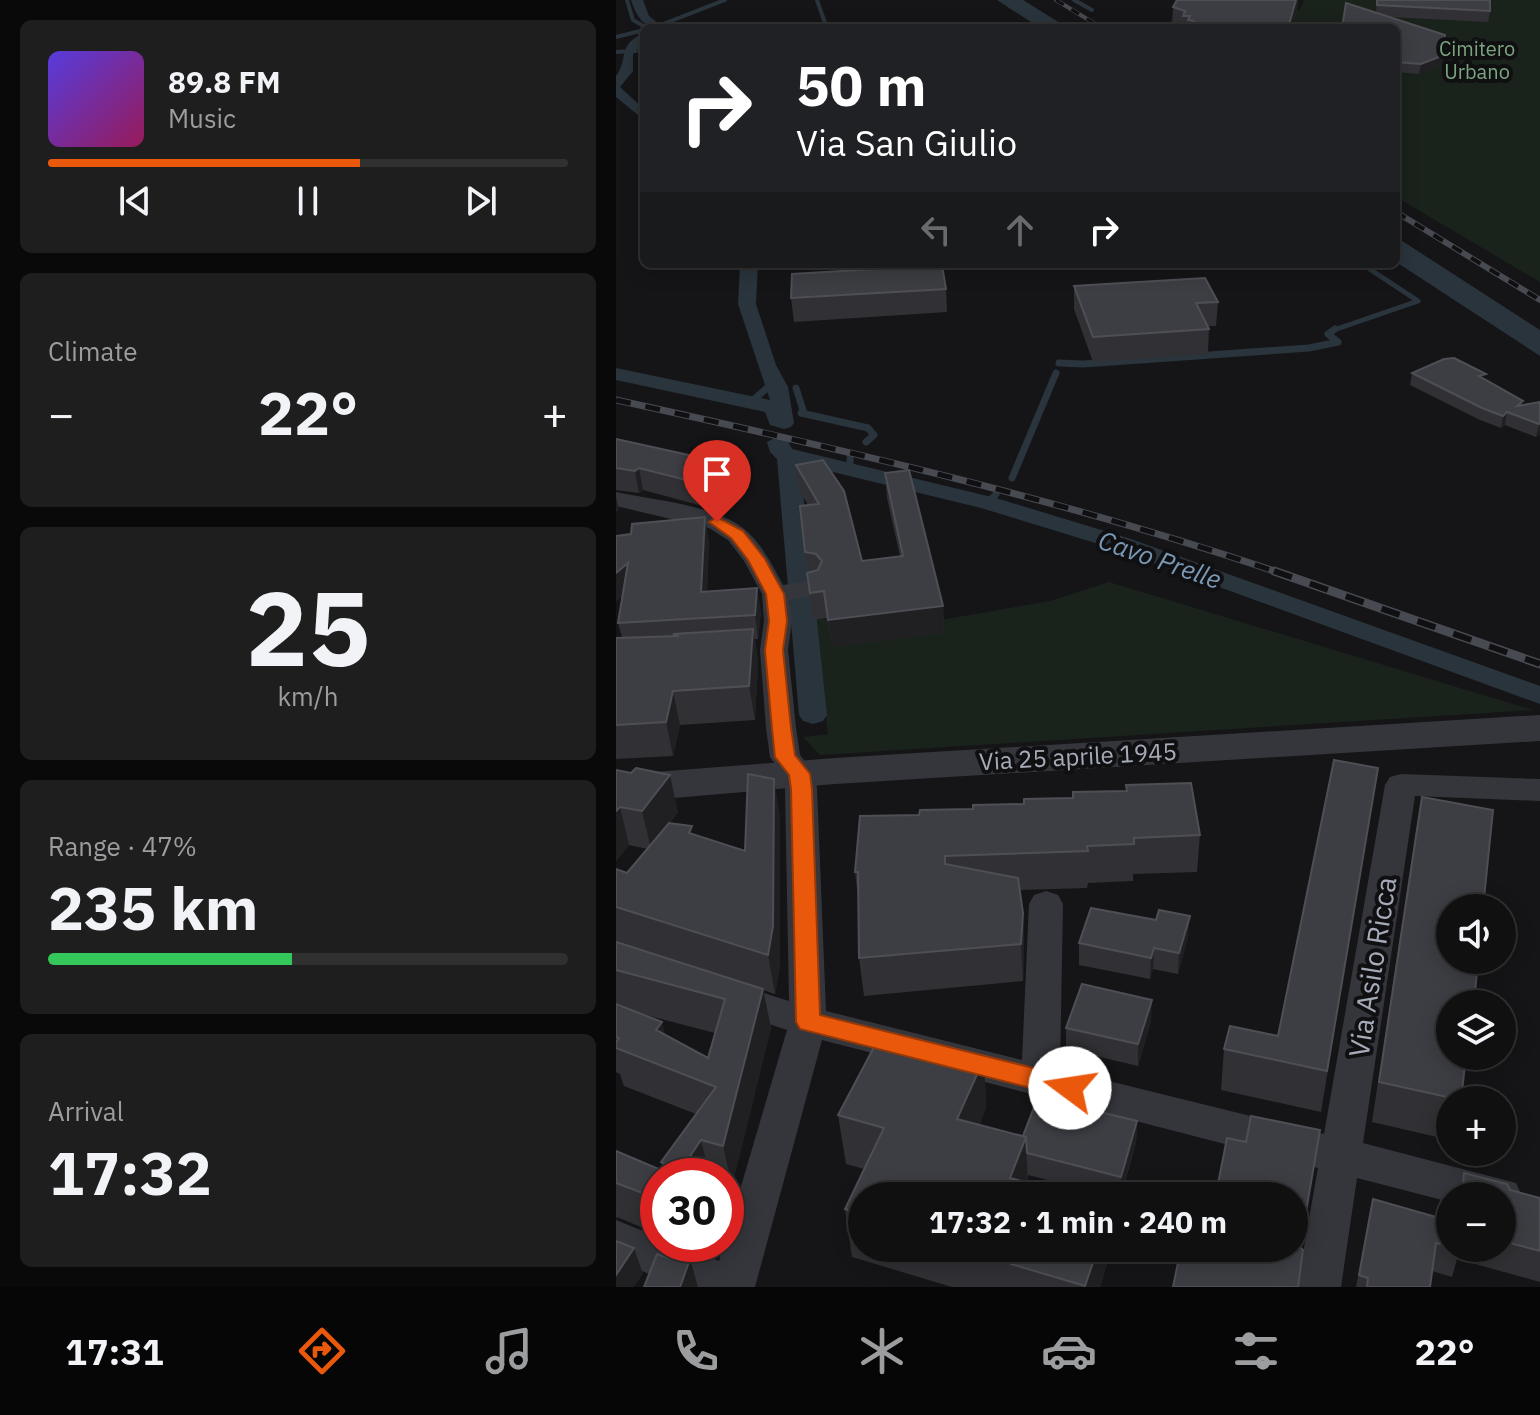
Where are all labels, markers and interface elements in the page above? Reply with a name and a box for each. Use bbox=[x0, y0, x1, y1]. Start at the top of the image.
park label: Cimitero Urbano bbox=[1439, 35, 1515, 85]
text: 50 m bbox=[796, 49, 926, 121]
icon: right bbox=[664, 56, 768, 160]
text: 89.8 FM bbox=[168, 62, 281, 101]
text: Music bbox=[168, 101, 236, 135]
text: Via San Giulio bbox=[796, 119, 1017, 166]
icon: previous bbox=[113, 179, 157, 223]
icon: pause bbox=[286, 179, 330, 223]
icon: next bbox=[459, 179, 503, 223]
icon: left bbox=[914, 208, 958, 252]
icon: ahead bbox=[998, 208, 1042, 252]
icon: right bbox=[1082, 208, 1126, 252]
text: Climate bbox=[48, 334, 138, 368]
text: 22° bbox=[258, 373, 358, 452]
text: − bbox=[48, 385, 74, 442]
text: + bbox=[542, 385, 568, 442]
pin bbox=[683, 440, 751, 522]
icon: arrive bbox=[695, 452, 739, 496]
water label: Cavo Prelle bbox=[1094, 522, 1226, 596]
text: 25 bbox=[246, 559, 370, 695]
text: km/h bbox=[277, 679, 339, 713]
street label: Via 25 aprile 1945 bbox=[978, 735, 1178, 777]
text: Range · 47% bbox=[48, 829, 197, 863]
text: 235 km bbox=[48, 868, 258, 947]
street label: Via Asilo Ricca bbox=[1339, 874, 1405, 1060]
map controls bbox=[1436, 894, 1516, 1262]
button: sound bbox=[1436, 894, 1516, 974]
button: layers bbox=[1436, 990, 1516, 1070]
position arrow bbox=[1028, 1046, 1112, 1130]
button: + bbox=[1436, 1086, 1516, 1166]
text: Arrival bbox=[48, 1094, 124, 1128]
text: 17:32 bbox=[48, 1133, 212, 1212]
speed limit sign: 30 bbox=[640, 1158, 744, 1262]
button: − bbox=[1436, 1182, 1516, 1262]
text: 17:32 · 1 min · 240 m bbox=[929, 1202, 1227, 1241]
icon: directions bbox=[294, 1323, 350, 1379]
icon: music bbox=[481, 1323, 537, 1379]
icon: phone bbox=[668, 1323, 724, 1379]
icon: climate bbox=[854, 1323, 910, 1379]
icon: car bbox=[1041, 1323, 1097, 1379]
icon: filters bbox=[1228, 1323, 1284, 1379]
text: 17:31 bbox=[65, 1328, 164, 1375]
text: 22° bbox=[1414, 1328, 1475, 1375]

